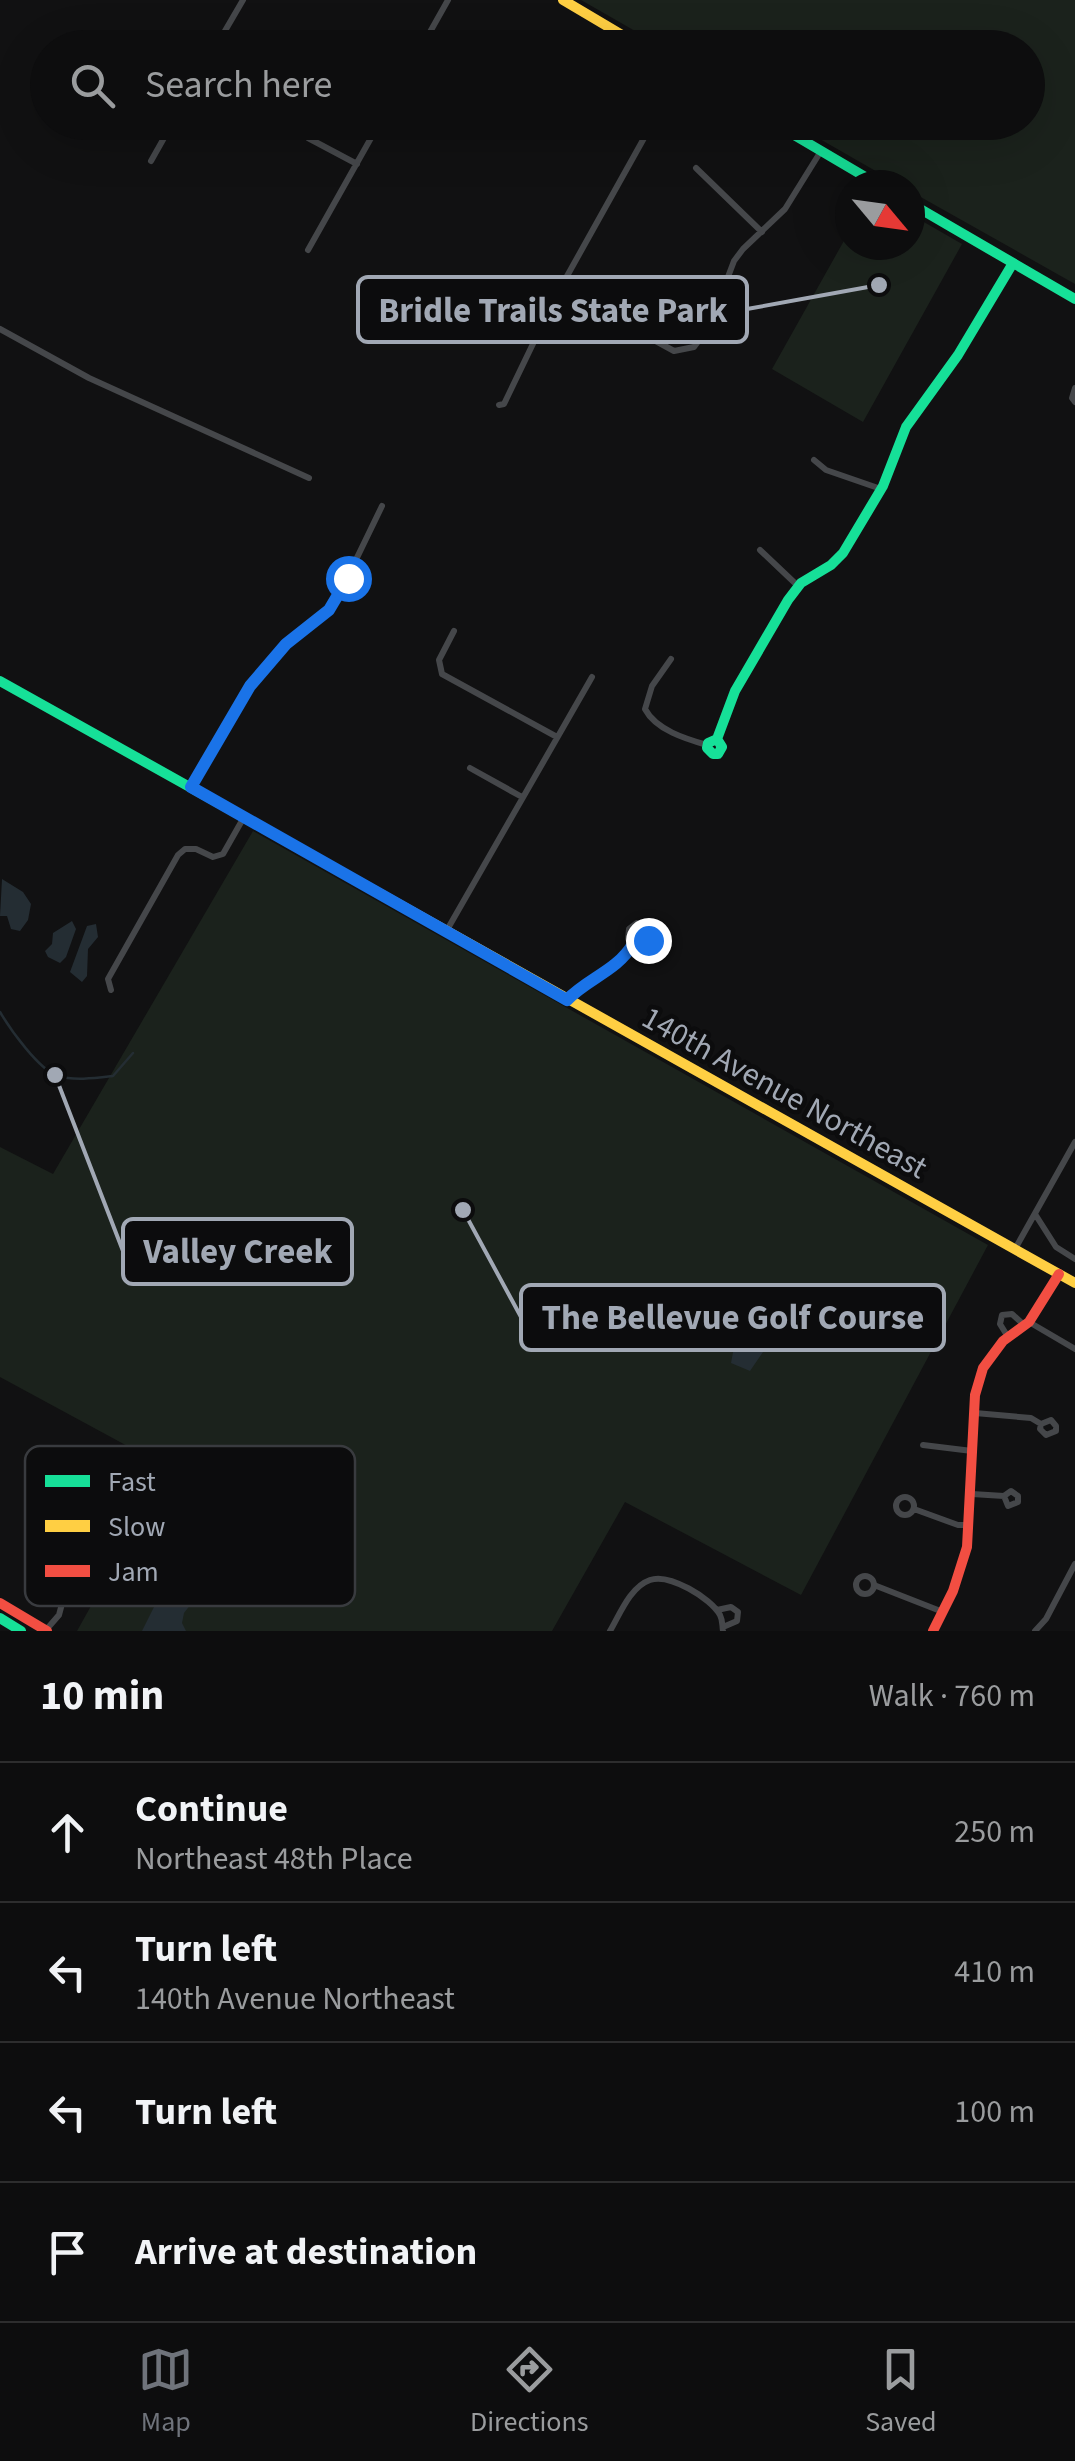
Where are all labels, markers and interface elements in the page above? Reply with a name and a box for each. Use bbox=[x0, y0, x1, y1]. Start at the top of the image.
search box bbox=[30, 30, 1045, 140]
icon: search bbox=[65, 58, 120, 113]
text: Search here bbox=[145, 58, 332, 112]
north arrow bbox=[835, 170, 925, 260]
callout: Bridle Trails State Park bbox=[358, 277, 747, 342]
text: Bridle Trails State Park bbox=[378, 286, 728, 336]
route start bbox=[326, 556, 372, 602]
route end bbox=[626, 918, 672, 964]
street label: 140th Avenue Northeast bbox=[633, 995, 936, 1191]
callout: Valley Creek bbox=[123, 1219, 352, 1284]
text: Valley Creek bbox=[142, 1227, 333, 1277]
callout: The Bellevue Golf Course bbox=[521, 1285, 944, 1350]
text: The Bellevue Golf Course bbox=[542, 1293, 924, 1343]
legend bbox=[25, 1446, 355, 1606]
text: Fast bbox=[108, 1462, 156, 1502]
text: Slow bbox=[108, 1507, 165, 1547]
text: Jam bbox=[108, 1552, 159, 1592]
text: 10 min bbox=[40, 1666, 164, 1726]
text: Walk · 760 m bbox=[869, 1673, 1035, 1719]
text: Continue bbox=[135, 1782, 288, 1836]
icon: ahead bbox=[40, 1805, 95, 1860]
text: 250 m bbox=[954, 1809, 1035, 1855]
text: Northeast 48th Place bbox=[135, 1836, 413, 1882]
text: Turn left bbox=[135, 1922, 277, 1976]
icon: left bbox=[40, 1945, 95, 2000]
text: 410 m bbox=[954, 1949, 1035, 1995]
text: 140th Avenue Northeast bbox=[135, 1976, 455, 2022]
icon: left bbox=[40, 2085, 95, 2140]
text: Turn left bbox=[135, 2085, 277, 2139]
text: 100 m bbox=[954, 2089, 1035, 2135]
icon: arrive bbox=[40, 2225, 95, 2280]
text: Arrive at destination bbox=[135, 2225, 477, 2279]
tab: Map bbox=[138, 2342, 193, 2442]
tab: Directions bbox=[470, 2342, 589, 2442]
tab: Saved bbox=[865, 2342, 937, 2442]

